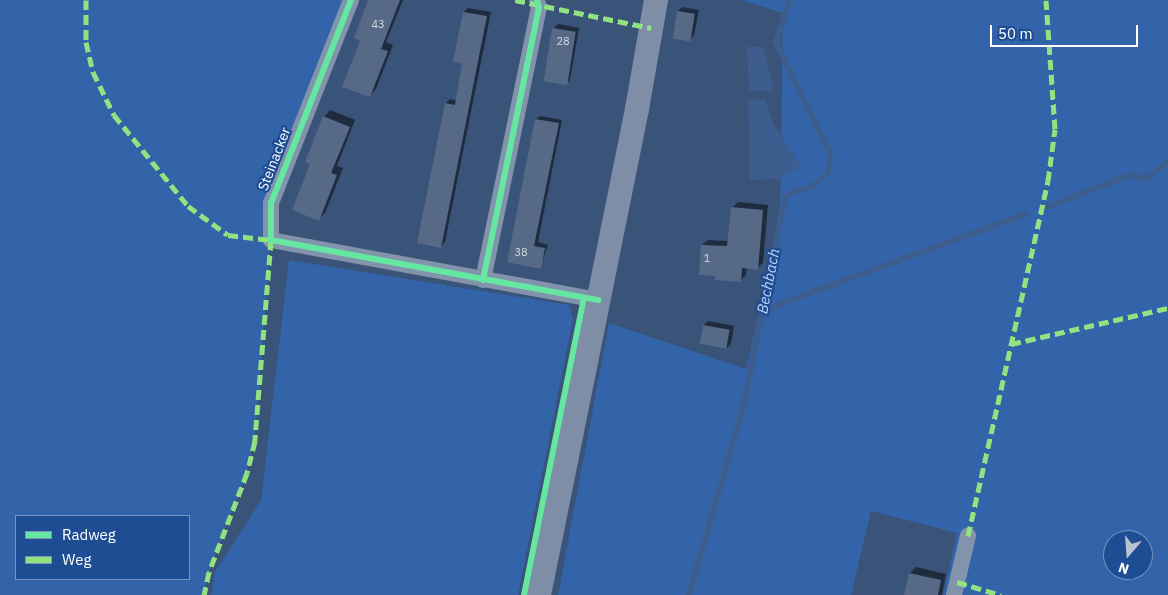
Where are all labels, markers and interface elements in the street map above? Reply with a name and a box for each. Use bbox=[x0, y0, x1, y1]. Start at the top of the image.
scale bar bbox=[993, 15, 1140, 47]
house number: 43 bbox=[371, 17, 385, 31]
text: 50 m bbox=[998, 24, 1033, 43]
house number: 28 bbox=[556, 34, 570, 48]
street label: Steinacker bbox=[254, 125, 294, 193]
house number: 38 bbox=[514, 245, 528, 259]
water label: Bechbach bbox=[753, 247, 783, 315]
house number: 1 bbox=[704, 251, 710, 265]
legend bbox=[15, 515, 190, 580]
text: Radweg bbox=[62, 525, 116, 544]
north arrow bbox=[1103, 530, 1153, 580]
text: Weg bbox=[62, 550, 91, 569]
text: N bbox=[1116, 558, 1131, 578]

